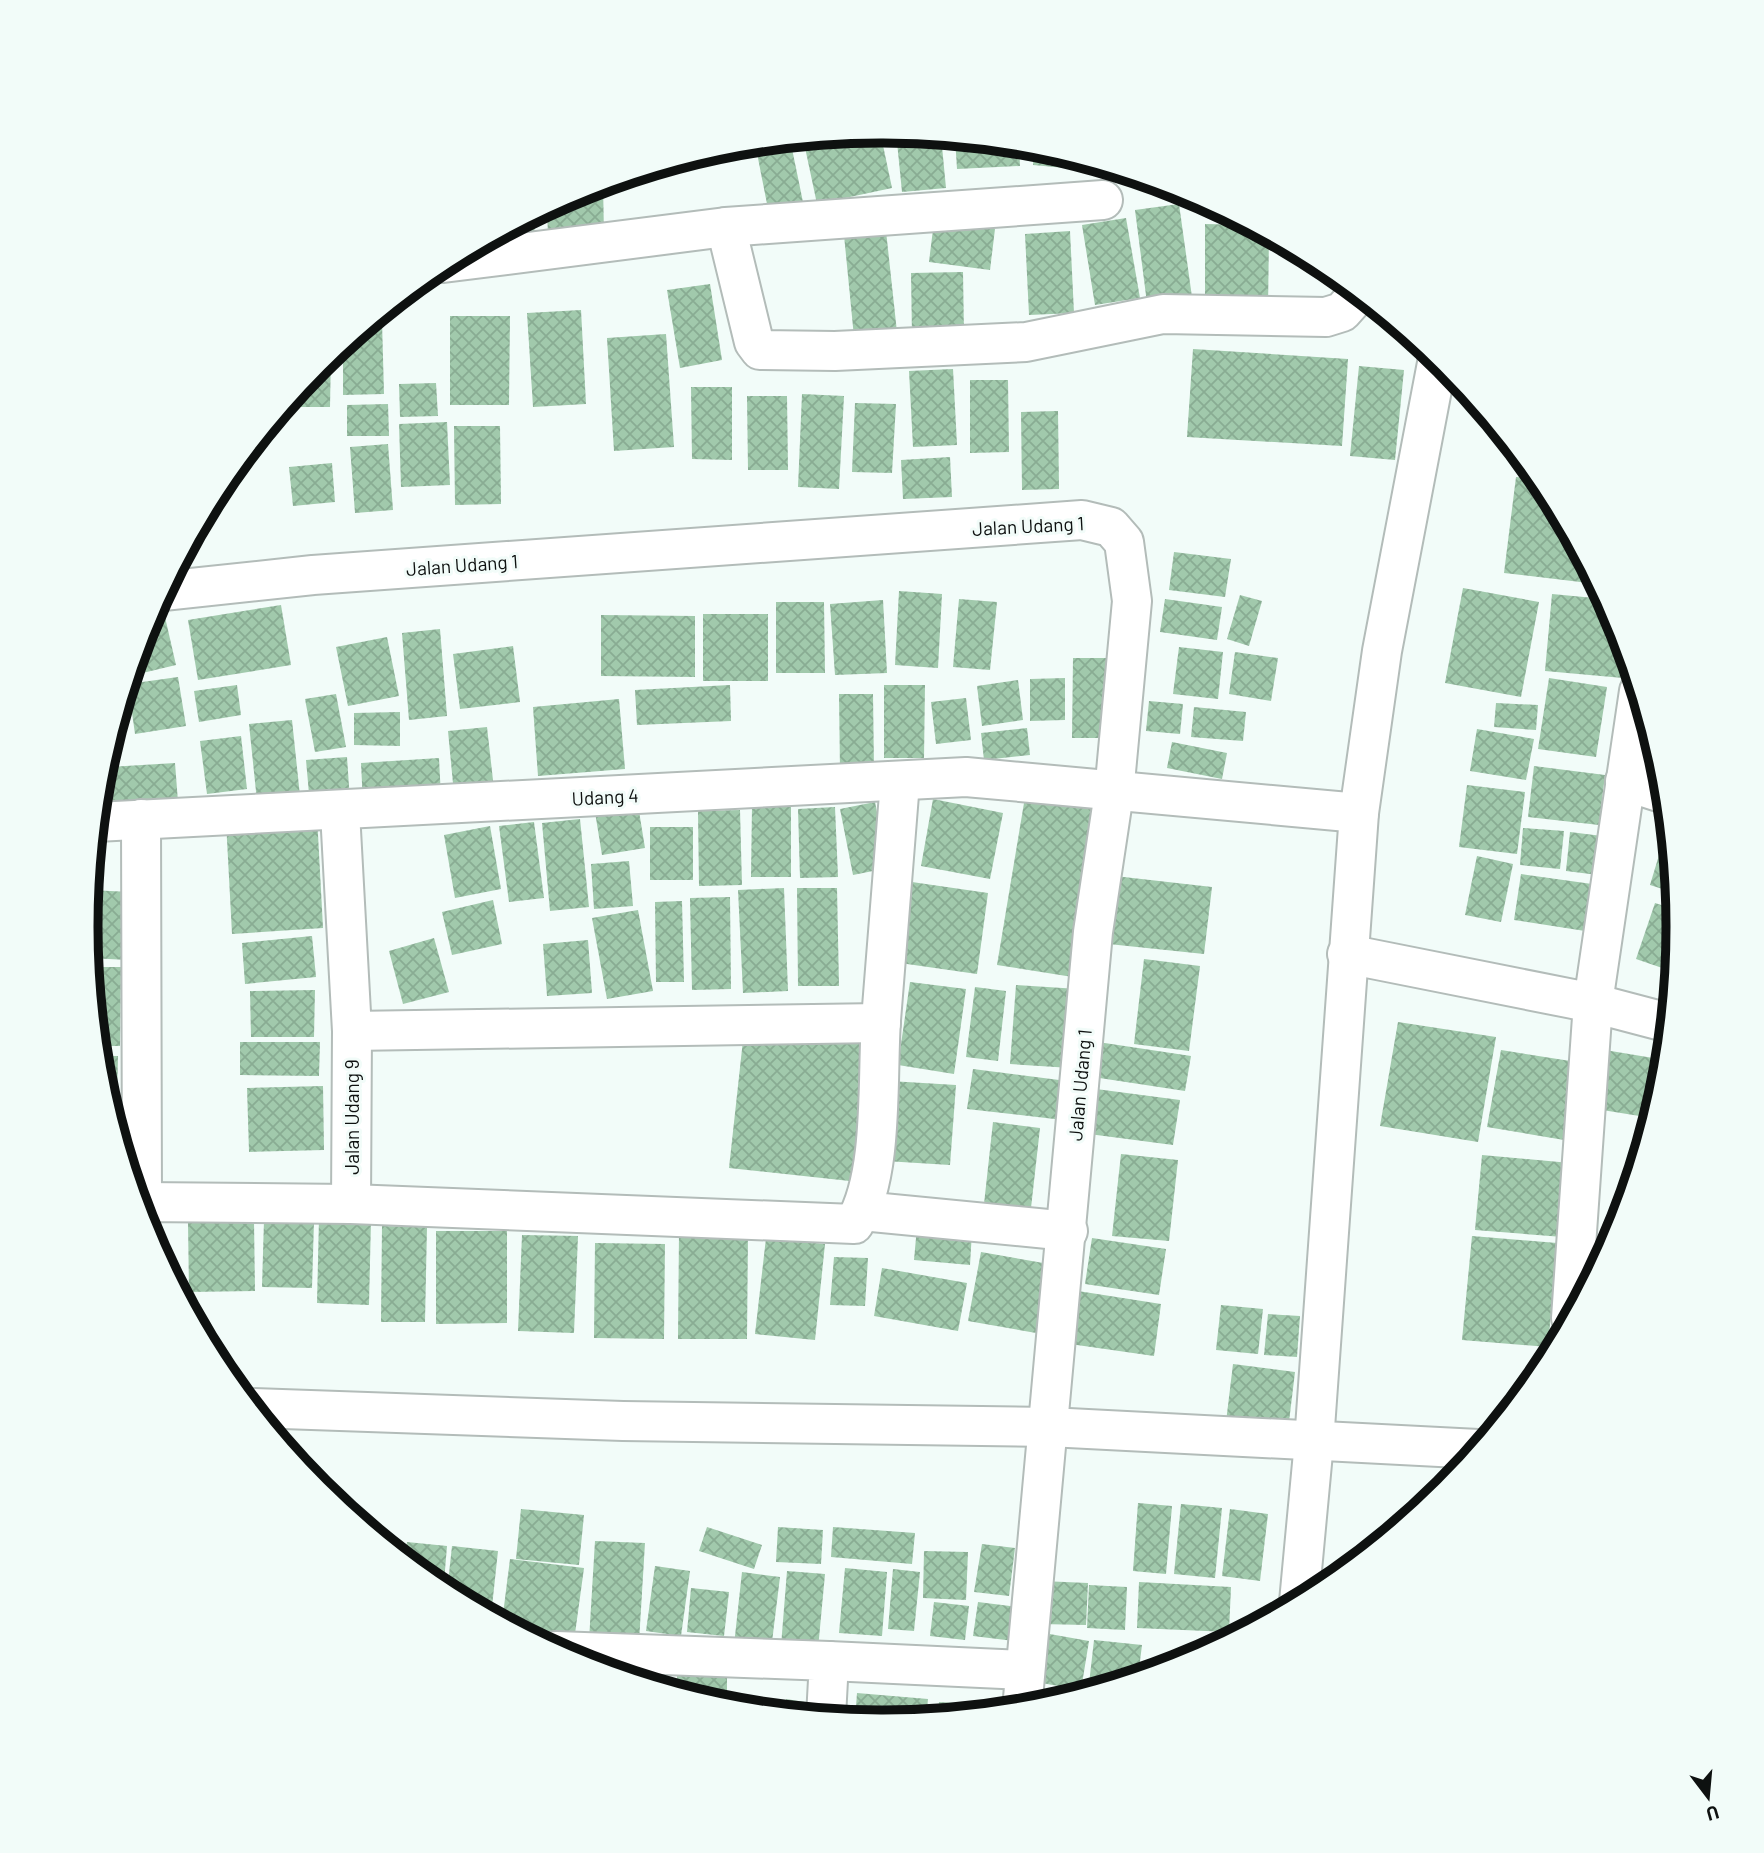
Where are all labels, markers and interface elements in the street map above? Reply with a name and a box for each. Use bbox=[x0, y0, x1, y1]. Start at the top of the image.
street label: Jalan Udang 1 bbox=[971, 511, 1085, 540]
street label: Jalan Udang 1 bbox=[405, 549, 519, 580]
street label: Udang 4 bbox=[571, 783, 639, 810]
street label: Jalan Udang 1 bbox=[1063, 1028, 1096, 1142]
street label: Jalan Udang 9 bbox=[340, 1059, 363, 1175]
north arrow bbox=[1673, 1762, 1743, 1832]
text: U bbox=[1704, 1801, 1722, 1827]

